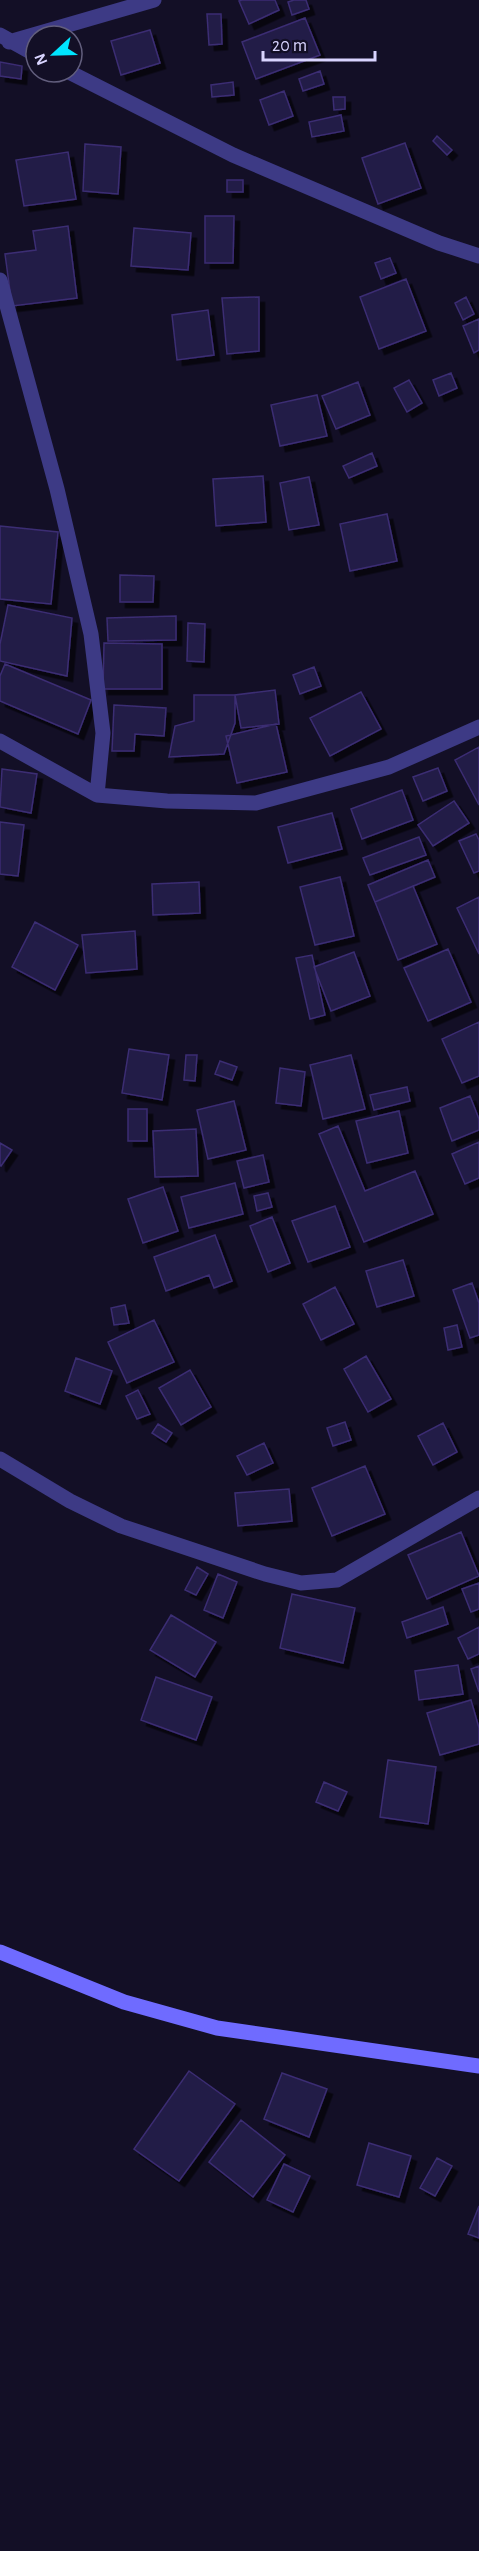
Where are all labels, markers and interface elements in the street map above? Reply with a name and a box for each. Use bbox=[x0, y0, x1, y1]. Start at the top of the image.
north arrow bbox=[24, 24, 84, 84]
scale bar bbox=[263, 24, 376, 62]
text: 20 m bbox=[272, 37, 307, 55]
text: N bbox=[32, 51, 51, 67]

